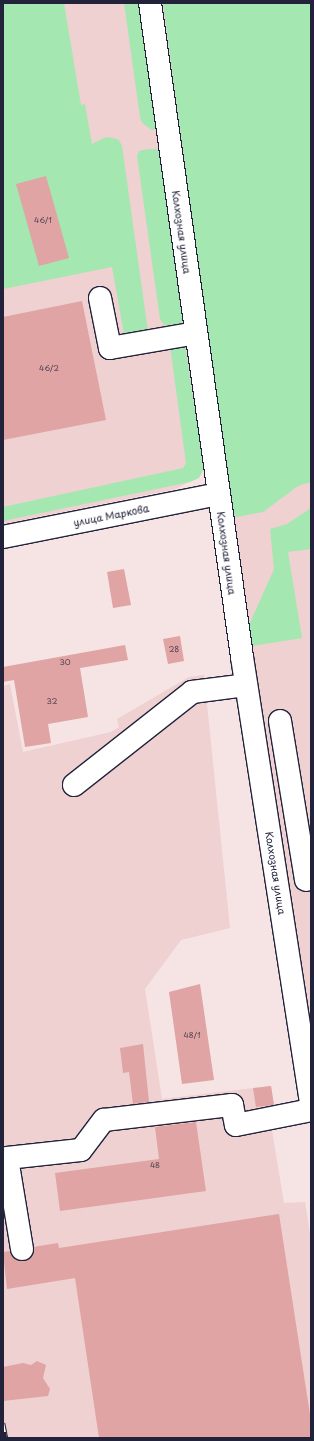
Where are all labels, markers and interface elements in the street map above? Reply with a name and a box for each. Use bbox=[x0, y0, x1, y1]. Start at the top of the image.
street label: Колхозная улица bbox=[170, 189, 194, 275]
house number: 46/1 bbox=[34, 216, 52, 226]
house number: 46/2 bbox=[39, 364, 59, 374]
street label: улица Маркова bbox=[72, 502, 150, 528]
street label: Колхозная улица bbox=[215, 510, 239, 596]
house number: 28 bbox=[169, 645, 179, 655]
house number: 30 bbox=[59, 658, 71, 668]
house number: 32 bbox=[47, 697, 57, 707]
street label: Колхозная улица bbox=[263, 830, 289, 916]
house number: 48/1 bbox=[183, 1031, 201, 1041]
house number: 48 bbox=[150, 1161, 160, 1171]

